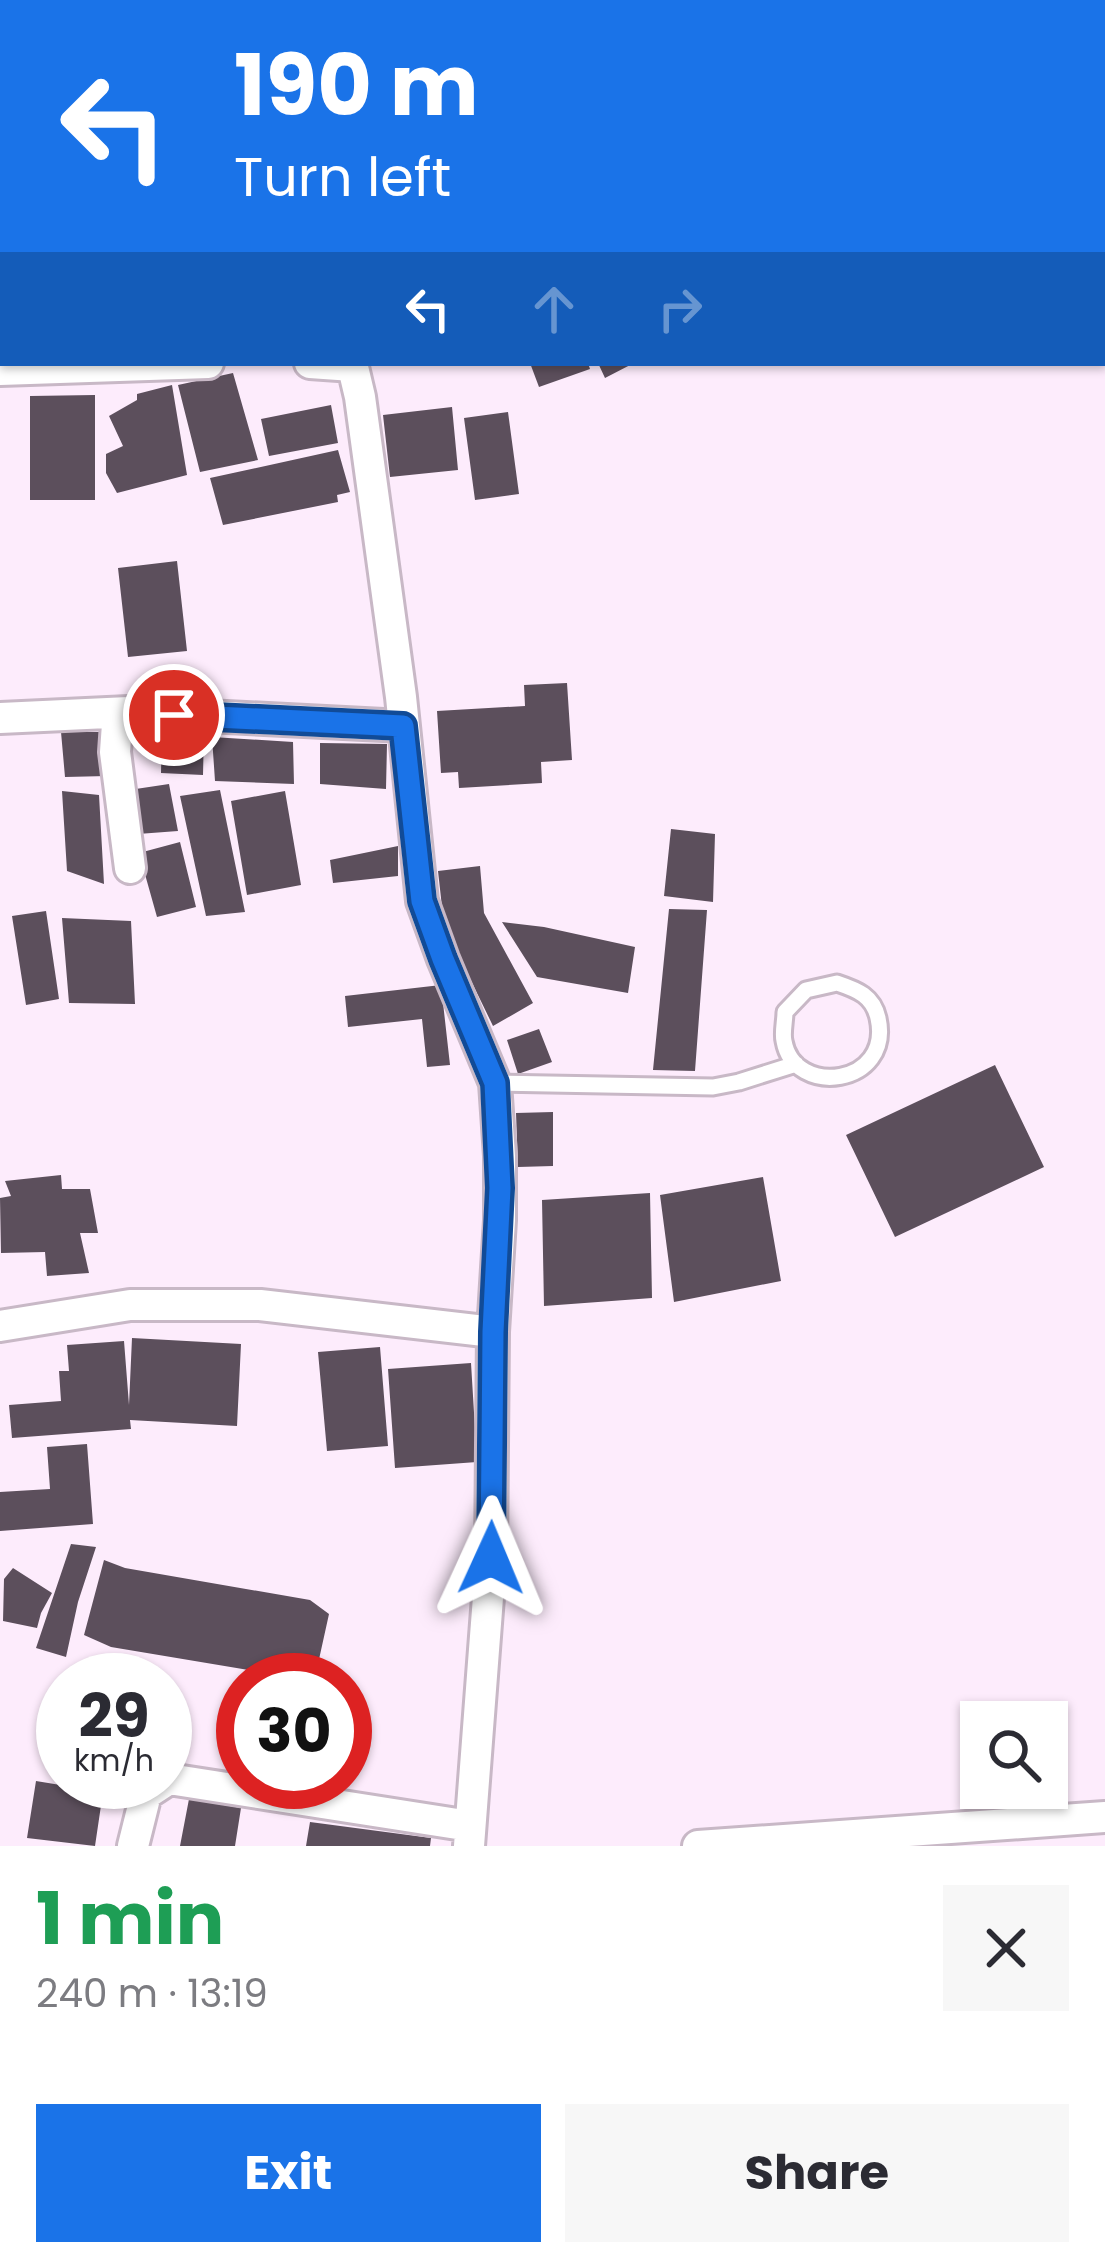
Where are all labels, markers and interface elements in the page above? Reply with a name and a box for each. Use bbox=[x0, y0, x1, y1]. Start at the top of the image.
text: 190 m bbox=[234, 27, 479, 144]
icon: left bbox=[36, 48, 192, 204]
text: Turn left bbox=[234, 139, 451, 215]
icon: left bbox=[395, 276, 461, 342]
icon: ahead bbox=[521, 276, 587, 342]
icon: right bbox=[647, 276, 713, 342]
pin bbox=[123, 664, 225, 766]
icon: arrive bbox=[141, 682, 207, 748]
position arrow bbox=[428, 1495, 554, 1621]
speed limit sign: 30 bbox=[216, 1653, 372, 1809]
text: 29 bbox=[78, 1674, 150, 1758]
map controls bbox=[960, 1701, 1068, 1809]
button: search bbox=[960, 1701, 1068, 1809]
text: km/h bbox=[74, 1739, 154, 1782]
text: 1 min bbox=[36, 1868, 224, 1969]
button: close bbox=[943, 1885, 1069, 2011]
text: 240 m · 13:19 bbox=[36, 1966, 268, 2021]
button: Exit bbox=[36, 2104, 541, 2242]
button: Share bbox=[565, 2104, 1069, 2242]

